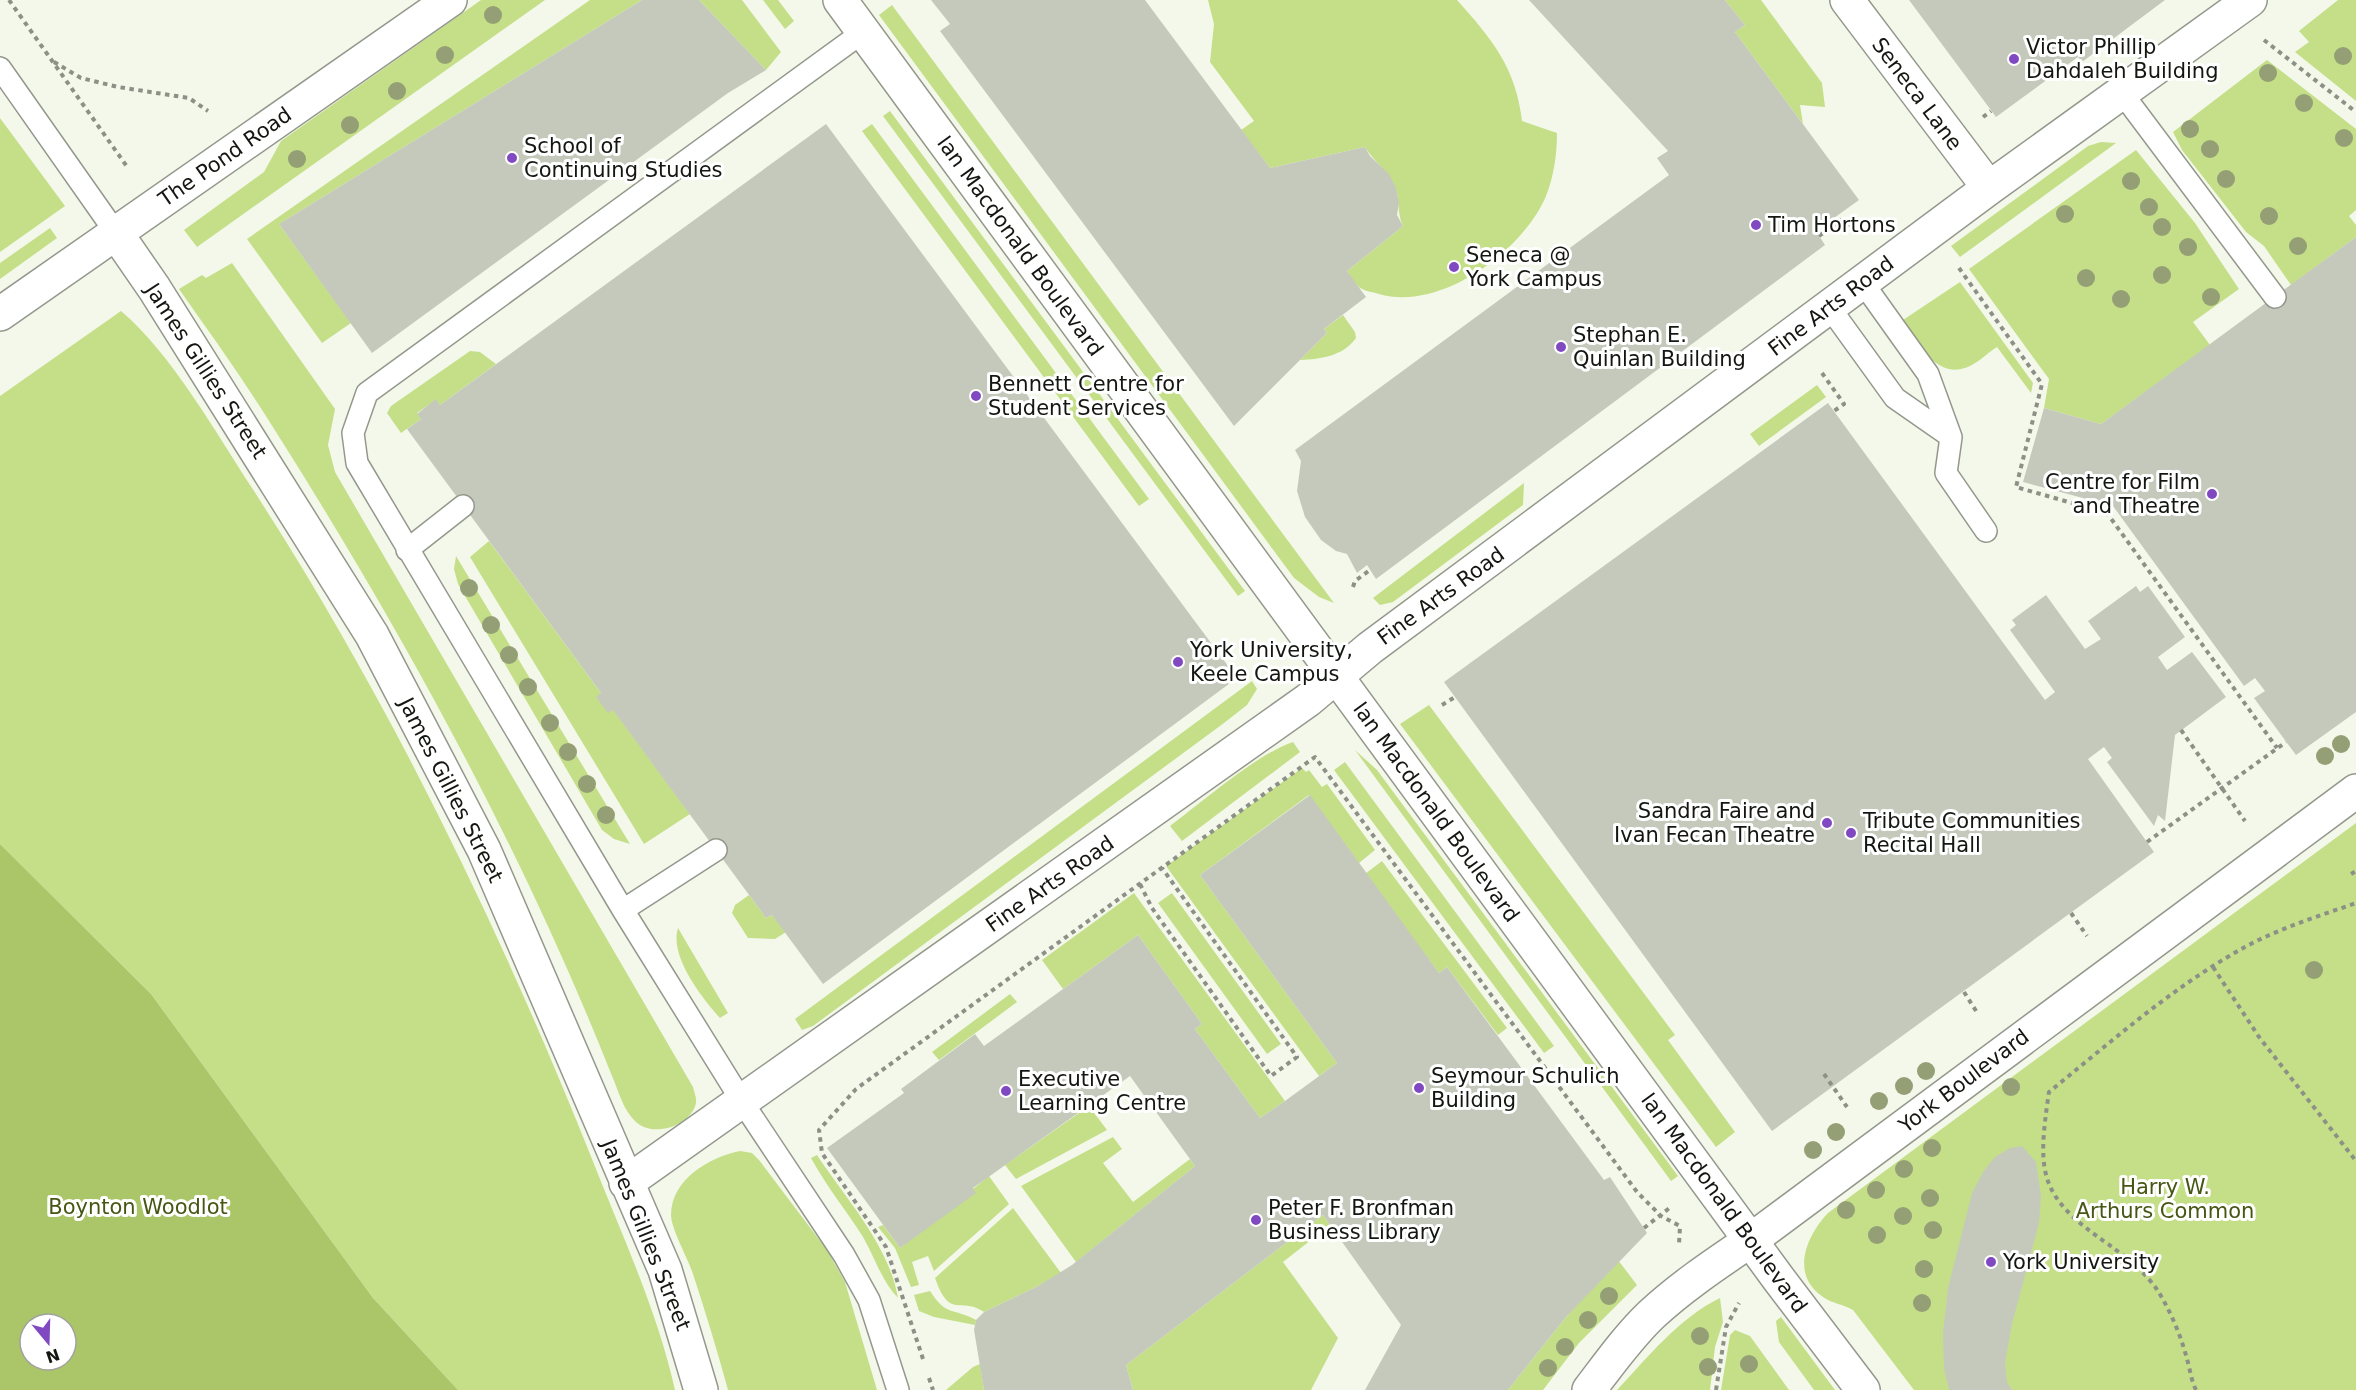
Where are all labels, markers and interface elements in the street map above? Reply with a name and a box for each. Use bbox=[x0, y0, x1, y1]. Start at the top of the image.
street label: Seneca Lane bbox=[1867, 33, 1967, 155]
place label: Victor Phillip Dahdaleh Building bbox=[2026, 35, 2218, 83]
marker: Victor Phillip Dahdaleh Building bbox=[2007, 52, 2021, 66]
street label: The Pond Road bbox=[153, 102, 296, 212]
street label: Ian Macdonald Boulevard bbox=[932, 131, 1108, 361]
place label: School of Continuing Studies bbox=[524, 134, 723, 182]
marker: School of Continuing Studies bbox=[505, 151, 519, 165]
place label: Tim Hortons bbox=[1767, 213, 1896, 237]
marker: Tim Hortons bbox=[1749, 218, 1763, 232]
place label: Seneca @ York Campus bbox=[1465, 243, 1602, 291]
street label: Fine Arts Road bbox=[1764, 251, 1898, 361]
marker: Seneca @ York Campus bbox=[1447, 260, 1461, 274]
street label: James Gillies Street bbox=[139, 277, 272, 463]
place label: Stephan E. Quinlan Building bbox=[1573, 323, 1746, 371]
marker: Stephan E. Quinlan Building bbox=[1554, 340, 1568, 354]
place label: Bennett Centre for Student Services bbox=[988, 372, 1184, 420]
marker: Bennett Centre for Student Services bbox=[969, 389, 983, 403]
place label: Centre for Film and Theatre bbox=[2045, 470, 2200, 518]
marker: Centre for Film and Theatre bbox=[2205, 487, 2219, 501]
street label: Fine Arts Road bbox=[1373, 542, 1509, 650]
place label: York University, Keele Campus bbox=[1189, 638, 1353, 686]
marker: York University, Keele Campus bbox=[1171, 655, 1185, 669]
street label: James Gillies Street bbox=[393, 692, 508, 886]
street label: Ian Macdonald Boulevard bbox=[1348, 697, 1524, 927]
place label: Sandra Faire and Ivan Fecan Theatre bbox=[1614, 799, 1815, 847]
place label: Tribute Communities Recital Hall bbox=[1862, 809, 2081, 857]
marker: Sandra Faire and Ivan Fecan Theatre bbox=[1820, 816, 1834, 830]
marker: Tribute Communities Recital Hall bbox=[1844, 826, 1858, 840]
street label: Fine Arts Road bbox=[981, 831, 1119, 937]
street label: York Boulevard bbox=[1893, 1024, 2034, 1138]
place label: Seymour Schulich Building bbox=[1431, 1064, 1620, 1112]
place label: Executive Learning Centre bbox=[1018, 1067, 1186, 1115]
marker: Seymour Schulich Building bbox=[1412, 1081, 1426, 1095]
marker: Executive Learning Centre bbox=[999, 1084, 1013, 1098]
street label: Ian Macdonald Boulevard bbox=[1636, 1088, 1812, 1318]
street label: James Gillies Street bbox=[596, 1134, 695, 1334]
park label: Harry W. Arthurs Common bbox=[2076, 1175, 2254, 1223]
park label: Boynton Woodlot bbox=[48, 1195, 228, 1219]
place label: Peter F. Bronfman Business Library bbox=[1268, 1196, 1454, 1244]
marker: Peter F. Bronfman Business Library bbox=[1249, 1213, 1263, 1227]
place label: York University bbox=[2002, 1250, 2159, 1274]
marker: York University bbox=[1984, 1255, 1998, 1269]
north arrow bbox=[18, 1312, 78, 1372]
text: N bbox=[43, 1345, 62, 1367]

